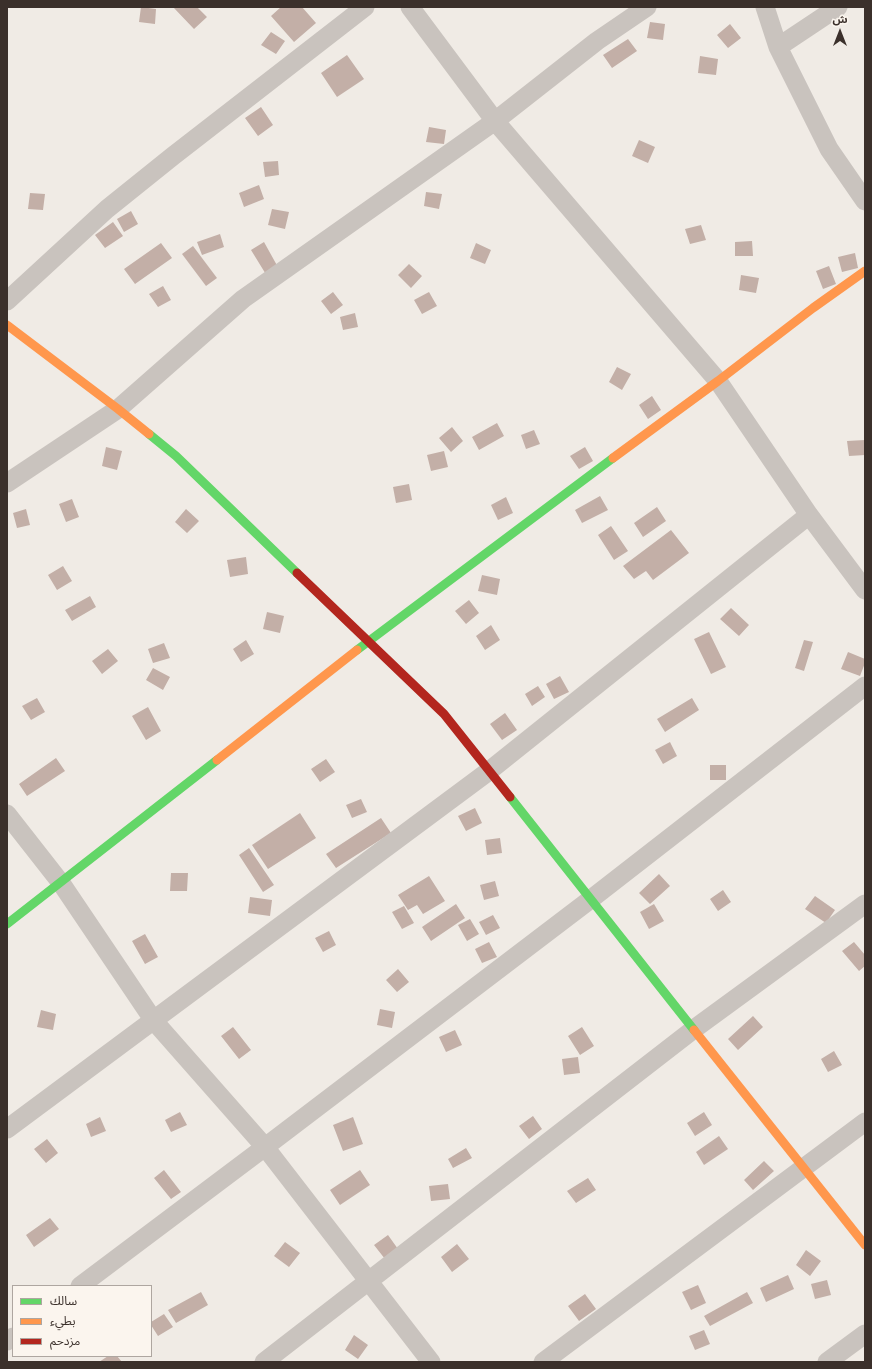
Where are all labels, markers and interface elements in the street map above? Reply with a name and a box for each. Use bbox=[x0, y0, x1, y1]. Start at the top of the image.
north arrow bbox=[820, 12, 860, 52]
text: ش bbox=[832, 13, 848, 26]
legend bbox=[12, 1285, 152, 1357]
text: سالك bbox=[50, 1294, 77, 1309]
text: بطيء bbox=[50, 1314, 76, 1329]
text: مزدحم bbox=[50, 1334, 80, 1349]

